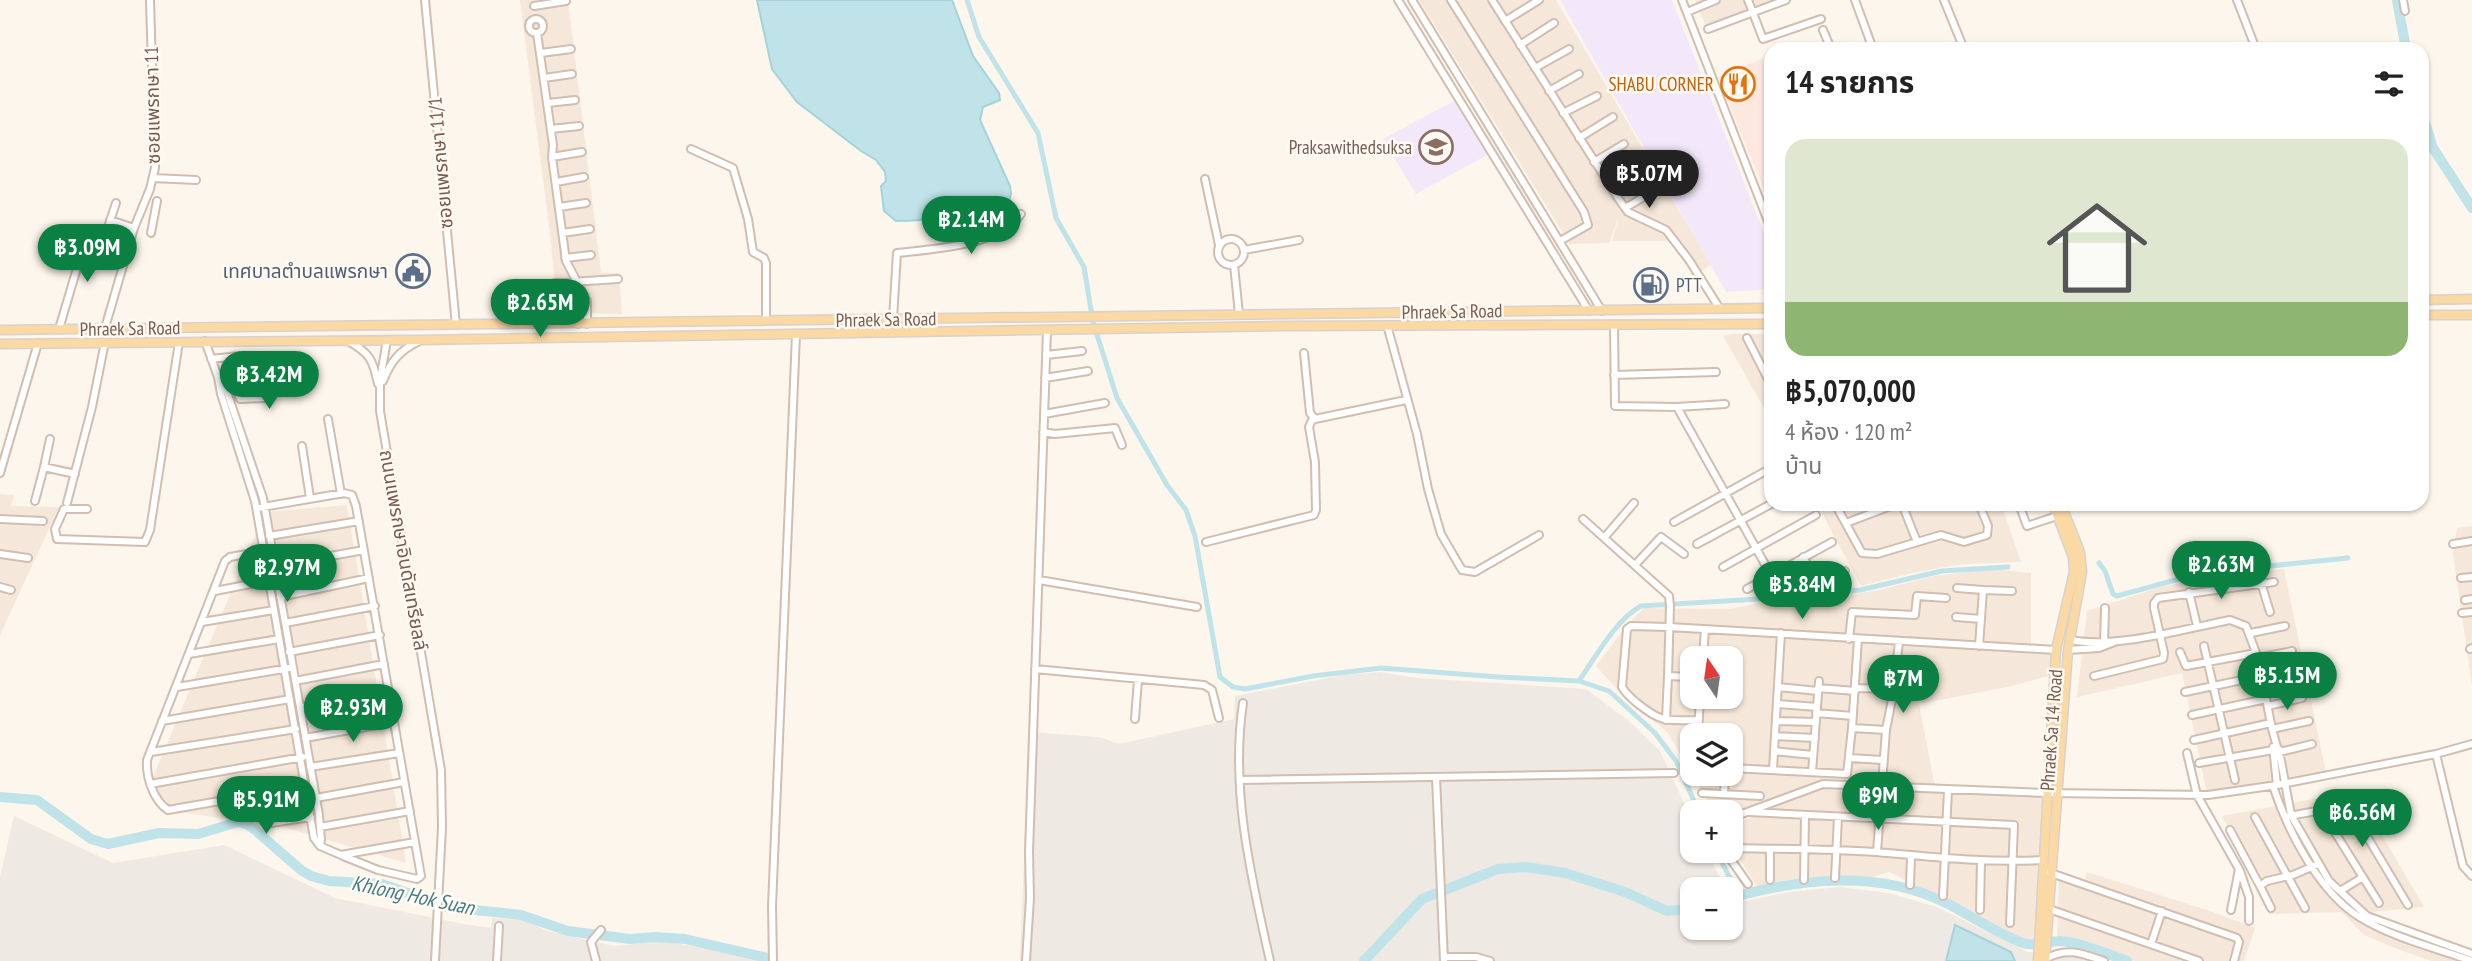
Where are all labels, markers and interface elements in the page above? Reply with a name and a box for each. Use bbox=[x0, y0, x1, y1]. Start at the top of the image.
street label: ซอยแพรกษา 11 bbox=[139, 46, 165, 164]
text: 14 รายการ bbox=[1785, 62, 1914, 101]
restaurant icon: SHABU CORNER bbox=[1719, 65, 1757, 103]
icon: filters bbox=[2370, 65, 2408, 103]
place label: SHABU CORNER bbox=[1608, 72, 1714, 96]
street label: ซอยแพรกษา 11/1 bbox=[422, 96, 458, 230]
school or university icon: Praksawithedsuksa bbox=[1417, 128, 1455, 166]
place label: Praksawithedsuksa bbox=[1289, 135, 1412, 159]
pin: ฿5.07M bbox=[1592, 150, 1706, 210]
text: ฿5.07M bbox=[1616, 158, 1682, 187]
icon: home bbox=[2034, 185, 2160, 311]
pin: ฿2.14M bbox=[914, 196, 1028, 256]
text: ฿2.14M bbox=[938, 204, 1004, 233]
pin: ฿3.09M bbox=[30, 224, 144, 284]
text: ฿3.09M bbox=[54, 232, 120, 261]
public building icon: เทศบาลตำบลแพรกษา bbox=[394, 252, 432, 290]
place label: เทศบาลตำบลแพรกษา bbox=[223, 259, 388, 283]
fuel station icon: PTT bbox=[1632, 266, 1670, 304]
place label: PTT bbox=[1676, 273, 1702, 297]
pin: ฿2.65M bbox=[483, 280, 597, 339]
text: ฿2.65M bbox=[507, 287, 573, 316]
street label: Phraek Sa Road bbox=[1401, 298, 1503, 324]
street label: Phraek Sa Road bbox=[835, 306, 937, 332]
street label: Phraek Sa Road bbox=[79, 315, 181, 341]
pin: ฿3.42M bbox=[212, 352, 326, 411]
text: ฿3.42M bbox=[236, 359, 302, 388]
text: ฿5,070,000 bbox=[1785, 371, 1916, 410]
text: 4 ห้อง · 120 m² bbox=[1785, 417, 1912, 446]
street label: ถนนแพรกษาอินดัสเทรียลล์ bbox=[375, 448, 433, 652]
text: บ้าน bbox=[1785, 451, 1822, 480]
pin: ฿2.63M bbox=[2164, 542, 2278, 601]
pin: ฿2.97M bbox=[230, 544, 344, 604]
text: ฿2.63M bbox=[2188, 549, 2254, 578]
text: ฿2.97M bbox=[254, 552, 320, 581]
pin: ฿5.84M bbox=[1745, 562, 1859, 621]
text: ฿5.84M bbox=[1769, 569, 1835, 598]
north arrow bbox=[1680, 646, 1743, 709]
map controls bbox=[1680, 646, 1743, 940]
pin: ฿5.15M bbox=[2230, 652, 2344, 712]
pin: ฿7M bbox=[1869, 656, 1937, 715]
text: ฿5.15M bbox=[2254, 660, 2320, 689]
text: ฿7M bbox=[1883, 663, 1923, 692]
street label: Phraek Sa 14 Road bbox=[2035, 668, 2067, 792]
pin: ฿2.93M bbox=[296, 684, 410, 744]
text: ฿2.93M bbox=[320, 692, 386, 721]
button: layers bbox=[1680, 723, 1743, 786]
pin: ฿9M bbox=[1844, 772, 1912, 832]
pin: ฿5.91M bbox=[209, 776, 323, 836]
text: ฿9M bbox=[1858, 780, 1898, 809]
text: ฿5.91M bbox=[233, 784, 299, 813]
pin: ฿6.56M bbox=[2305, 790, 2419, 849]
text: ฿6.56M bbox=[2329, 797, 2395, 826]
button: + bbox=[1680, 800, 1743, 863]
water label: Khlong Hok Suan bbox=[349, 869, 478, 922]
button: − bbox=[1680, 877, 1743, 940]

